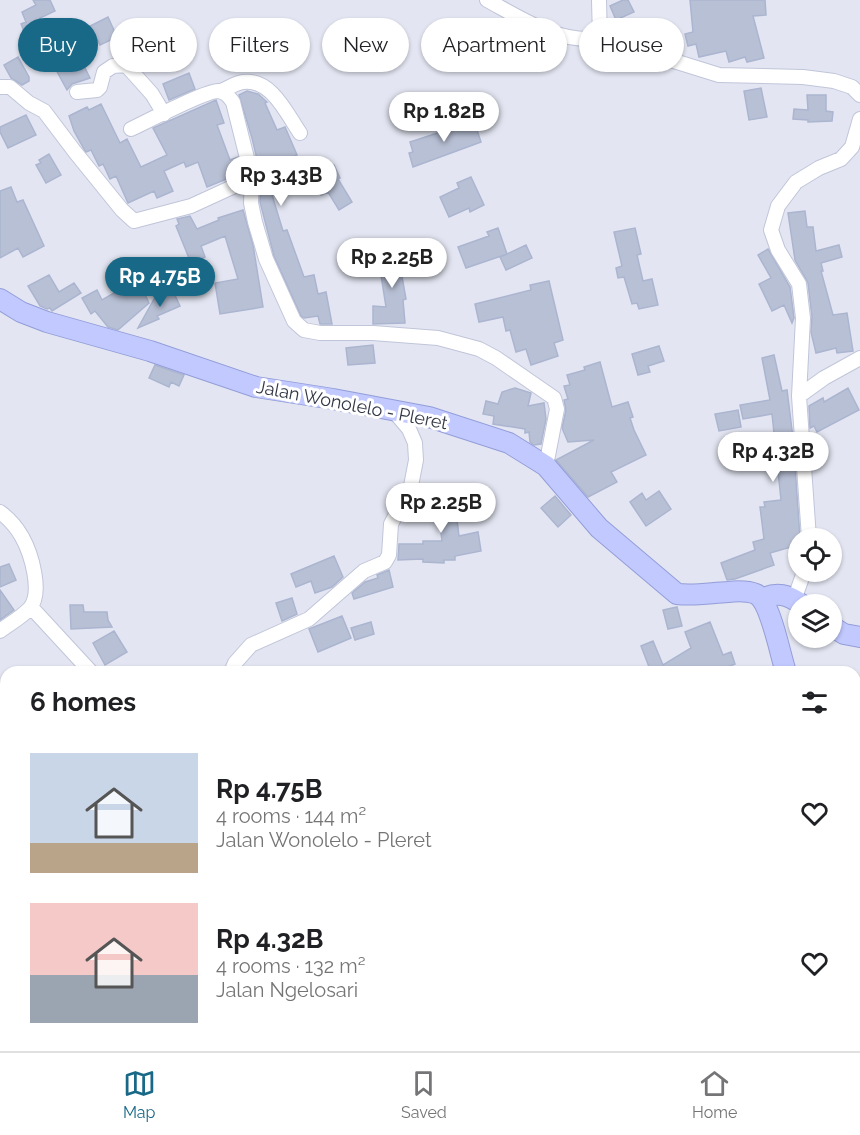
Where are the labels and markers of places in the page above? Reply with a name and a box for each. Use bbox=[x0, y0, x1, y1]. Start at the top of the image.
pin: Rp 1.82B bbox=[382, 92, 506, 143]
pin: Rp 3.43B bbox=[219, 156, 343, 207]
pin: Rp 2.25B bbox=[330, 238, 454, 289]
pin: Rp 4.75B bbox=[98, 257, 222, 308]
pin: Rp 4.32B bbox=[711, 432, 835, 483]
pin: Rp 2.25B bbox=[379, 483, 503, 534]

